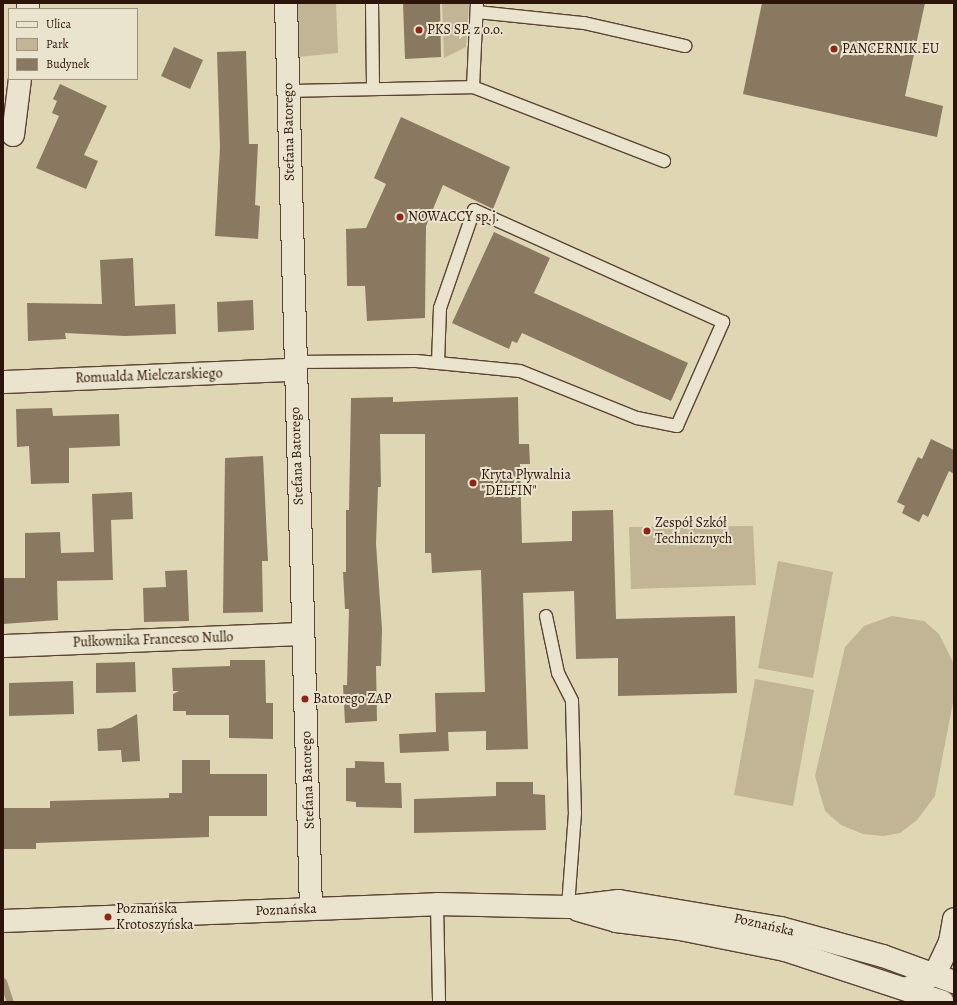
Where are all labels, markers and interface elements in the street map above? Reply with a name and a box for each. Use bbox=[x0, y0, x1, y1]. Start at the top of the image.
legend bbox=[8, 8, 138, 80]
text: Ulica bbox=[46, 16, 71, 32]
place label: PKS SP. z o.o. bbox=[427, 22, 504, 38]
marker: PKS SP. z o.o. bbox=[414, 25, 424, 35]
text: Park bbox=[46, 36, 69, 52]
place label: PANCERNIK.EU bbox=[842, 41, 939, 57]
marker: PANCERNIK.EU bbox=[829, 44, 839, 54]
text: Budynek bbox=[46, 56, 89, 72]
street label: Stefana Batorego bbox=[280, 83, 298, 181]
place label: NOWACCY sp.j. bbox=[408, 209, 499, 225]
marker: NOWACCY sp.j. bbox=[395, 212, 405, 222]
street label: Romualda Mielczarskiego bbox=[75, 365, 223, 387]
street label: Stefana Batorego bbox=[287, 407, 307, 505]
place label: Kryta Pływalnia "DELFIN" bbox=[481, 467, 571, 500]
marker: Kryta Pływalnia "DELFIN" bbox=[468, 478, 478, 488]
place label: Zespół Szkół Technicznych bbox=[655, 515, 732, 548]
marker: Zespół Szkół Technicznych bbox=[642, 526, 652, 536]
street label: Pułkownika Francesco Nullo bbox=[72, 629, 234, 651]
place label: Batorego ZAP bbox=[313, 691, 391, 707]
marker: Batorego ZAP bbox=[300, 694, 310, 704]
street label: Stefana Batorego bbox=[298, 731, 318, 829]
place label: Poznańska Krotoszyńska bbox=[116, 901, 194, 934]
street label: Poznańska bbox=[255, 901, 317, 919]
street label: Poznańska bbox=[732, 910, 796, 940]
marker: Poznańska Krotoszyńska bbox=[103, 912, 113, 922]

